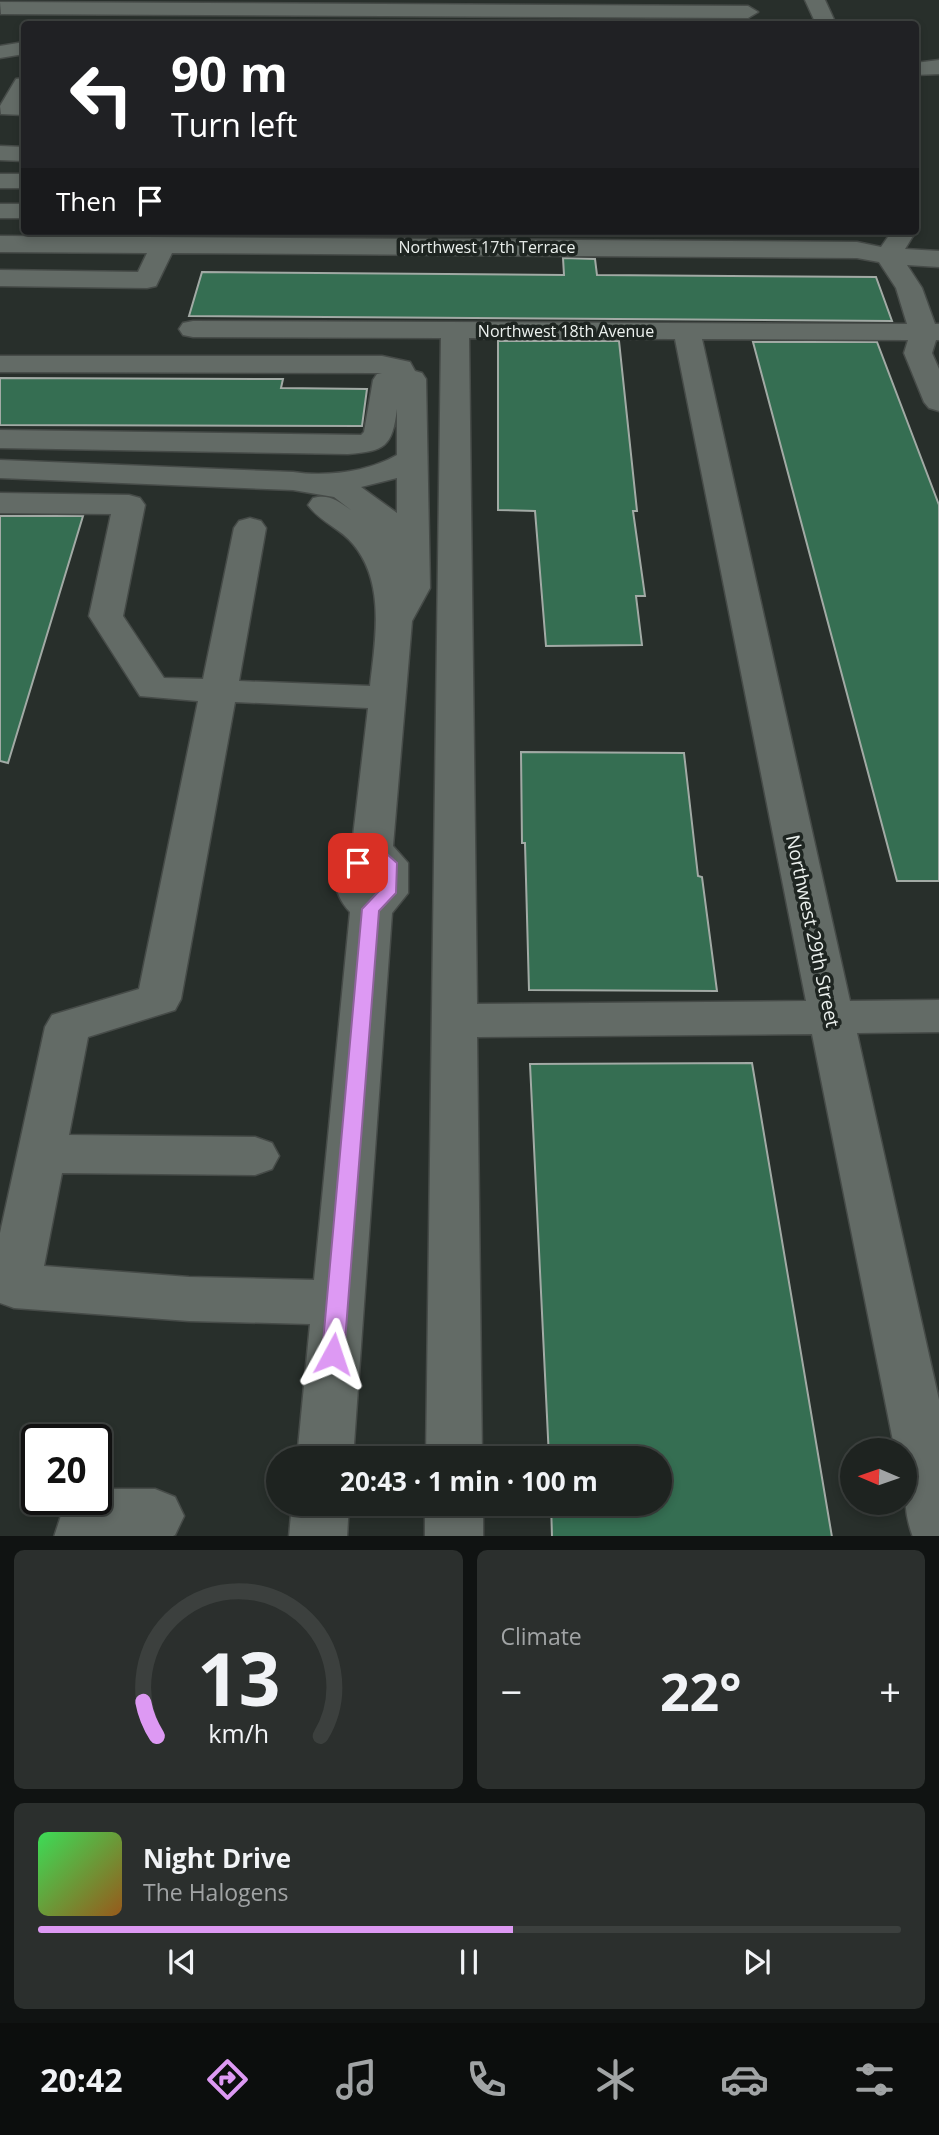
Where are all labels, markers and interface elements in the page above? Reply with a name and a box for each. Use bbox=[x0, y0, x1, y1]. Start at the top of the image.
text: 90 m bbox=[171, 40, 288, 106]
icon: left bbox=[56, 49, 147, 140]
text: Turn left bbox=[171, 103, 297, 146]
icon: arrive bbox=[131, 182, 169, 220]
text: Then bbox=[56, 183, 117, 219]
street label: Northwest 17th Terrace bbox=[399, 236, 576, 258]
street label: Northwest 18th Avenue bbox=[478, 320, 654, 342]
street label: Northwest 29th Street bbox=[780, 832, 846, 1030]
pin bbox=[328, 833, 388, 893]
icon: arrive bbox=[339, 844, 377, 882]
position arrow bbox=[296, 1317, 370, 1391]
speed limit sign: 20 bbox=[21, 1424, 112, 1515]
north arrow bbox=[840, 1438, 917, 1516]
map controls bbox=[840, 1438, 917, 1515]
text: 20:43 · 1 min · 100 m bbox=[340, 1463, 598, 1499]
text: Climate bbox=[501, 1620, 582, 1652]
text: 13 bbox=[197, 1628, 280, 1727]
text: 22° bbox=[660, 1655, 742, 1726]
text: − bbox=[501, 1665, 522, 1717]
text: + bbox=[879, 1665, 901, 1717]
text: km/h bbox=[208, 1715, 269, 1749]
text: Night Drive bbox=[143, 1840, 291, 1876]
text: The Halogens bbox=[143, 1876, 289, 1908]
icon: previous bbox=[163, 1943, 201, 1981]
icon: pause bbox=[450, 1943, 488, 1981]
icon: next bbox=[738, 1943, 776, 1981]
icon: directions bbox=[203, 2055, 252, 2104]
icon: music bbox=[332, 2055, 381, 2104]
icon: phone bbox=[462, 2055, 511, 2104]
icon: climate bbox=[591, 2055, 640, 2104]
icon: car bbox=[720, 2055, 769, 2104]
icon: filters bbox=[850, 2055, 899, 2104]
text: 20:42 bbox=[40, 2058, 123, 2101]

